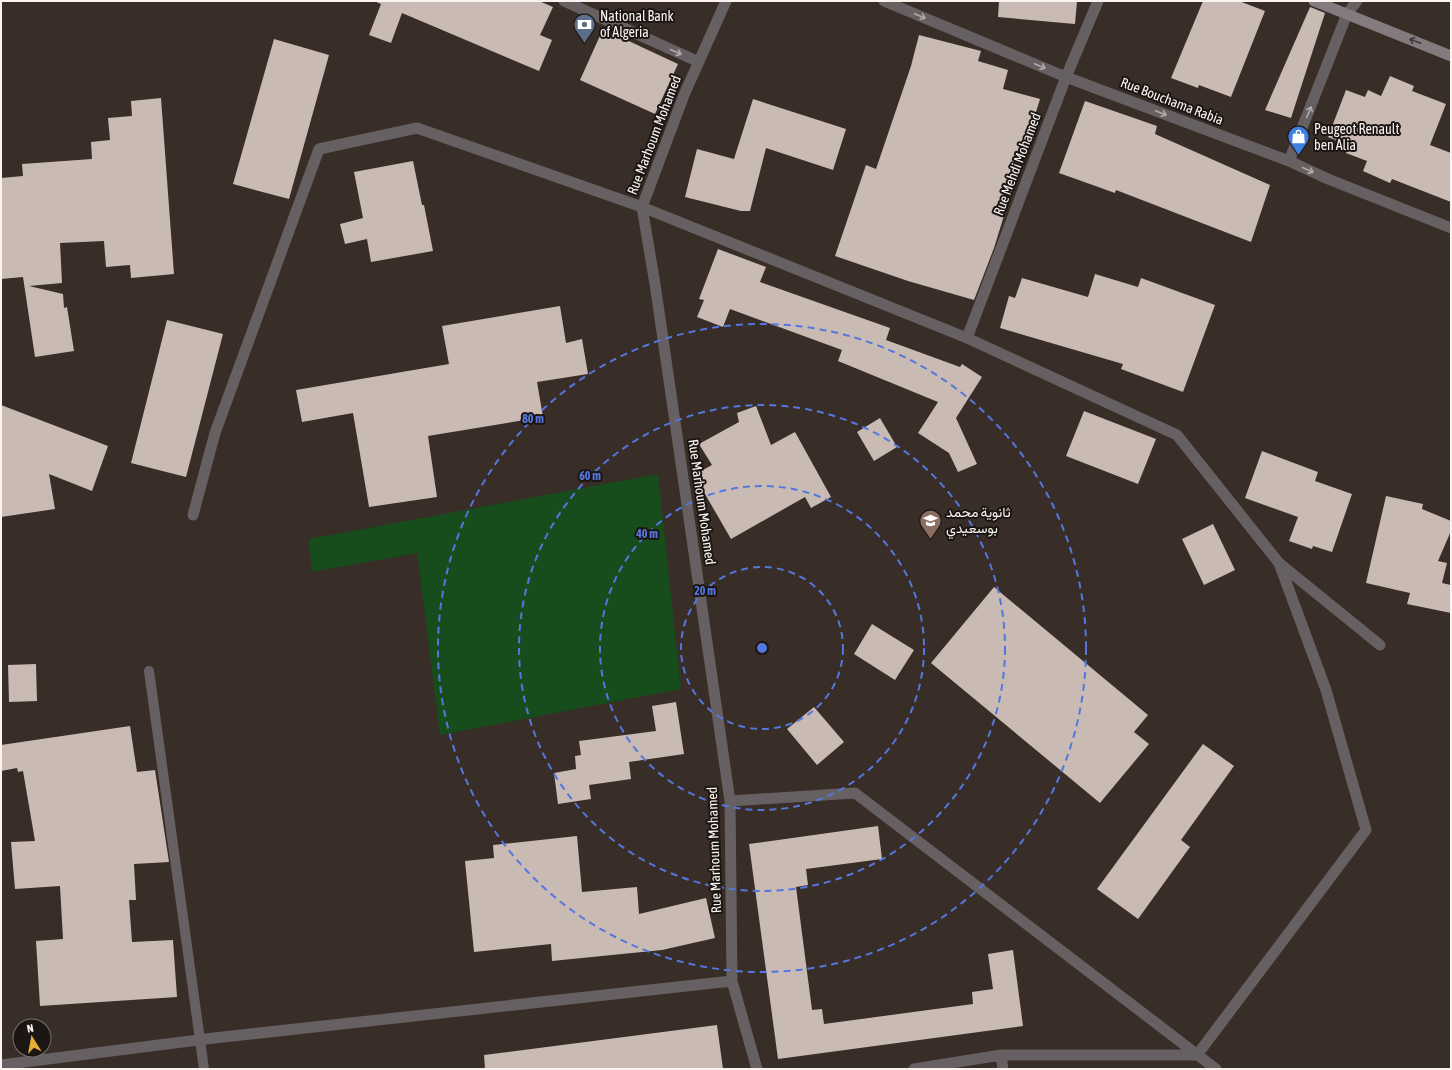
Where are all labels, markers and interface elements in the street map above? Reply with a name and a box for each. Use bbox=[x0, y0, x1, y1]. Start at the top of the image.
place label: National Bank of Algeria bbox=[600, 8, 674, 40]
bank icon: National Bank of Algeria bbox=[571, 11, 597, 44]
one-way arrow bbox=[913, 13, 925, 20]
one-way arrow bbox=[1409, 37, 1421, 45]
one-way arrow bbox=[670, 49, 682, 56]
one-way arrow bbox=[1033, 63, 1045, 70]
street label: Rue Marhoum Mohamed bbox=[624, 73, 684, 197]
street label: Rue Bouchama Rabia bbox=[1118, 74, 1226, 128]
one-way arrow bbox=[1305, 107, 1313, 119]
one-way arrow bbox=[1155, 109, 1167, 117]
street label: Rue Mehdi Mohamed bbox=[990, 110, 1044, 218]
place label: Peugeot Renault ben Alia bbox=[1314, 121, 1400, 153]
shop icon: Peugeot Renault ben Alia bbox=[1285, 124, 1311, 157]
one-way arrow bbox=[1302, 167, 1314, 174]
text: 80 m bbox=[522, 412, 544, 426]
street label: Rue Marhoum Mohamed bbox=[685, 438, 719, 566]
text: 60 m bbox=[579, 469, 601, 483]
place label: ثانوية محمد بوسعيدي bbox=[946, 504, 1011, 540]
school or university icon: ثانوية محمد بوسعيدي bbox=[918, 507, 944, 540]
text: 40 m bbox=[635, 527, 658, 541]
text: 20 m bbox=[694, 584, 716, 598]
centre of rings bbox=[755, 641, 769, 655]
street label: Rue Marhoum Mohamed bbox=[704, 787, 724, 913]
north arrow bbox=[12, 1018, 52, 1058]
text: N bbox=[26, 1022, 34, 1035]

